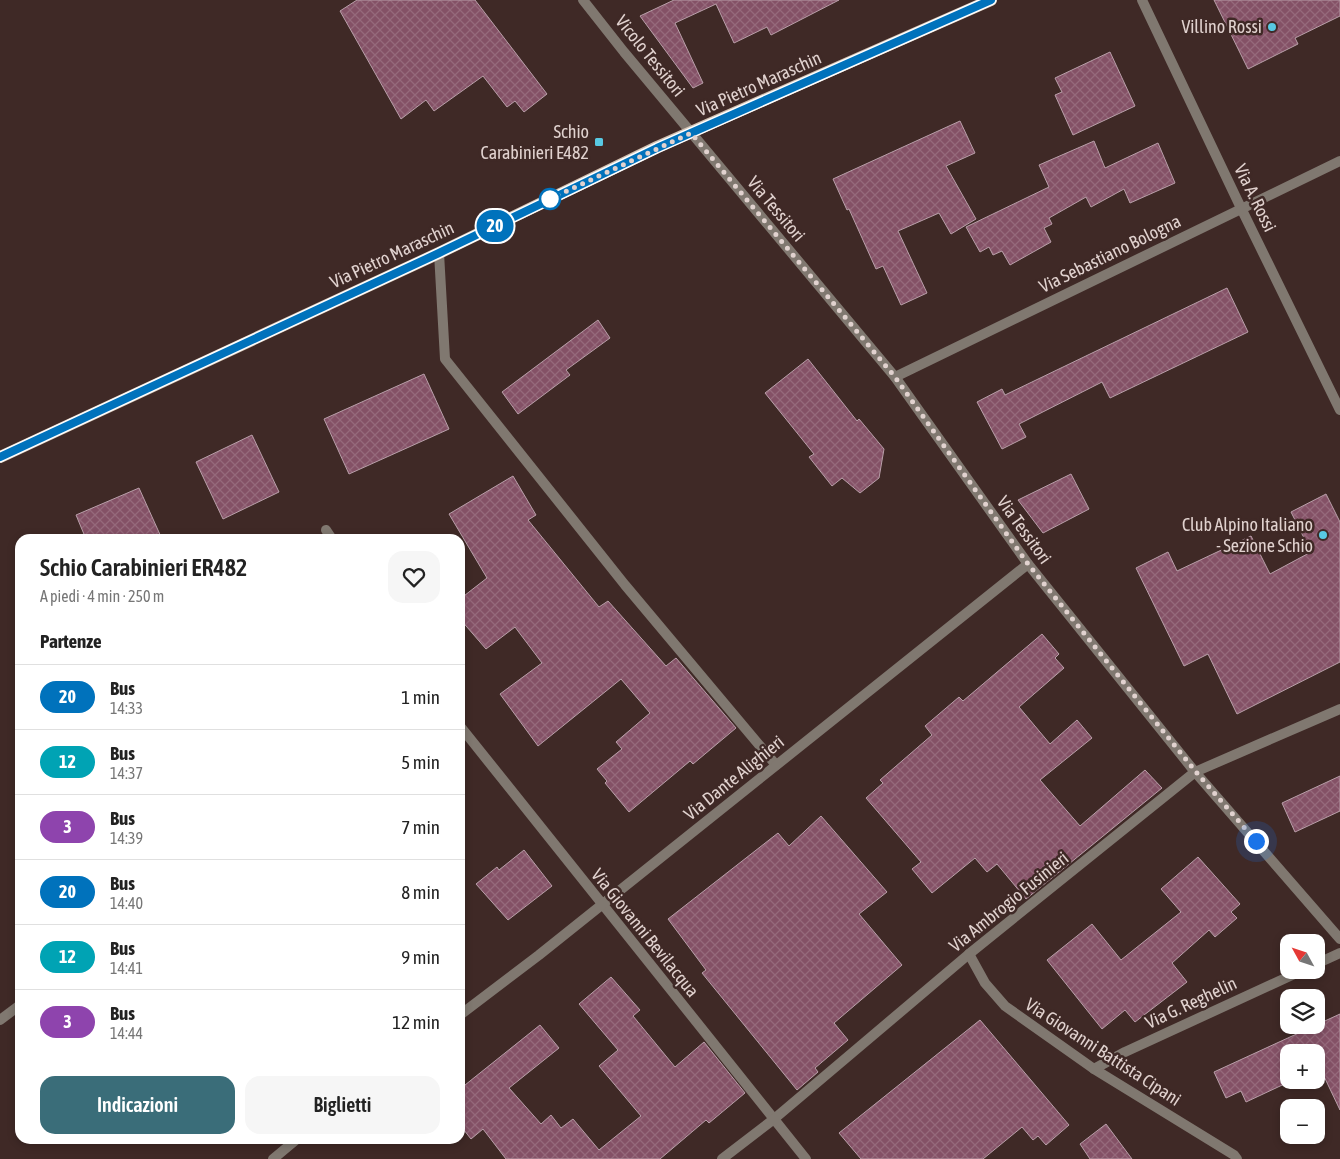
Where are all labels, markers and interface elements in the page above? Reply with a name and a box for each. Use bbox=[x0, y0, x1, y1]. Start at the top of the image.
street label: Vicolo Tessitori bbox=[611, 11, 689, 101]
place label: Villino Rossi bbox=[1181, 16, 1262, 37]
marker: Villino Rossi bbox=[1266, 21, 1278, 33]
street label: Via Pietro Maraschin bbox=[693, 47, 824, 120]
place label: Schio Carabinieri E482 bbox=[481, 121, 589, 163]
marker: Schio Carabinieri E482 bbox=[593, 136, 605, 148]
street label: Via A. Rossi bbox=[1230, 161, 1281, 235]
street label: Via Tessitori bbox=[743, 172, 810, 246]
unlabelled marker bbox=[539, 188, 561, 210]
line badge: 20 bbox=[472, 210, 518, 242]
street label: Via Sebastiano Bologna bbox=[1036, 210, 1184, 297]
text: 20 bbox=[487, 215, 503, 236]
street label: Via Pietro Maraschin bbox=[326, 217, 457, 292]
street label: Via Tessitori bbox=[993, 492, 1056, 568]
place label: Club Alpino Italiano - Sezione Schio bbox=[1182, 514, 1313, 556]
marker: Club Alpino Italiano - Sezione Schio bbox=[1317, 529, 1329, 541]
button: heart bbox=[388, 551, 440, 603]
text: Schio Carabinieri ER482 bbox=[40, 554, 247, 581]
text: A piedi · 4 min · 250 m bbox=[40, 587, 164, 605]
text: Partenze bbox=[40, 630, 102, 652]
text: Bus bbox=[110, 677, 135, 699]
text: 20 bbox=[59, 686, 76, 707]
text: 1 min bbox=[401, 686, 440, 708]
text: 14:33 bbox=[110, 699, 143, 717]
street label: Via Dante Alighieri bbox=[679, 731, 788, 824]
text: Bus bbox=[110, 742, 135, 764]
text: 12 bbox=[59, 751, 76, 772]
text: 5 min bbox=[401, 751, 440, 773]
text: 14:37 bbox=[110, 764, 143, 782]
text: Bus bbox=[110, 807, 135, 829]
text: 3 bbox=[63, 816, 72, 837]
text: 7 min bbox=[401, 816, 440, 838]
text: 14:39 bbox=[110, 829, 143, 847]
your location bbox=[1244, 829, 1269, 854]
street label: Via Ambrogio Fusinieri bbox=[945, 847, 1073, 956]
street label: Via Giovanni Bevilacqua bbox=[587, 864, 704, 1001]
text: Bus bbox=[110, 872, 135, 894]
text: 20 bbox=[59, 881, 76, 902]
text: 8 min bbox=[401, 881, 440, 903]
text: 14:40 bbox=[110, 894, 143, 912]
north arrow bbox=[1280, 934, 1325, 979]
map controls bbox=[1280, 934, 1325, 1144]
text: Bus bbox=[110, 937, 135, 959]
text: 12 bbox=[59, 946, 76, 967]
text: 9 min bbox=[401, 946, 440, 968]
text: 14:41 bbox=[110, 959, 143, 977]
street label: Via G. Reghelin bbox=[1142, 972, 1240, 1033]
button: layers bbox=[1280, 989, 1325, 1034]
street label: Via Giovanni Battista Cipani bbox=[1022, 993, 1185, 1110]
text: Bus bbox=[110, 1002, 135, 1024]
text: 3 bbox=[63, 1011, 72, 1032]
text: 12 min bbox=[392, 1011, 440, 1033]
text: 14:44 bbox=[110, 1024, 143, 1042]
button: + bbox=[1280, 1044, 1325, 1089]
button: Indicazioni bbox=[40, 1076, 235, 1134]
button: Biglietti bbox=[245, 1076, 440, 1134]
button: − bbox=[1280, 1099, 1325, 1144]

